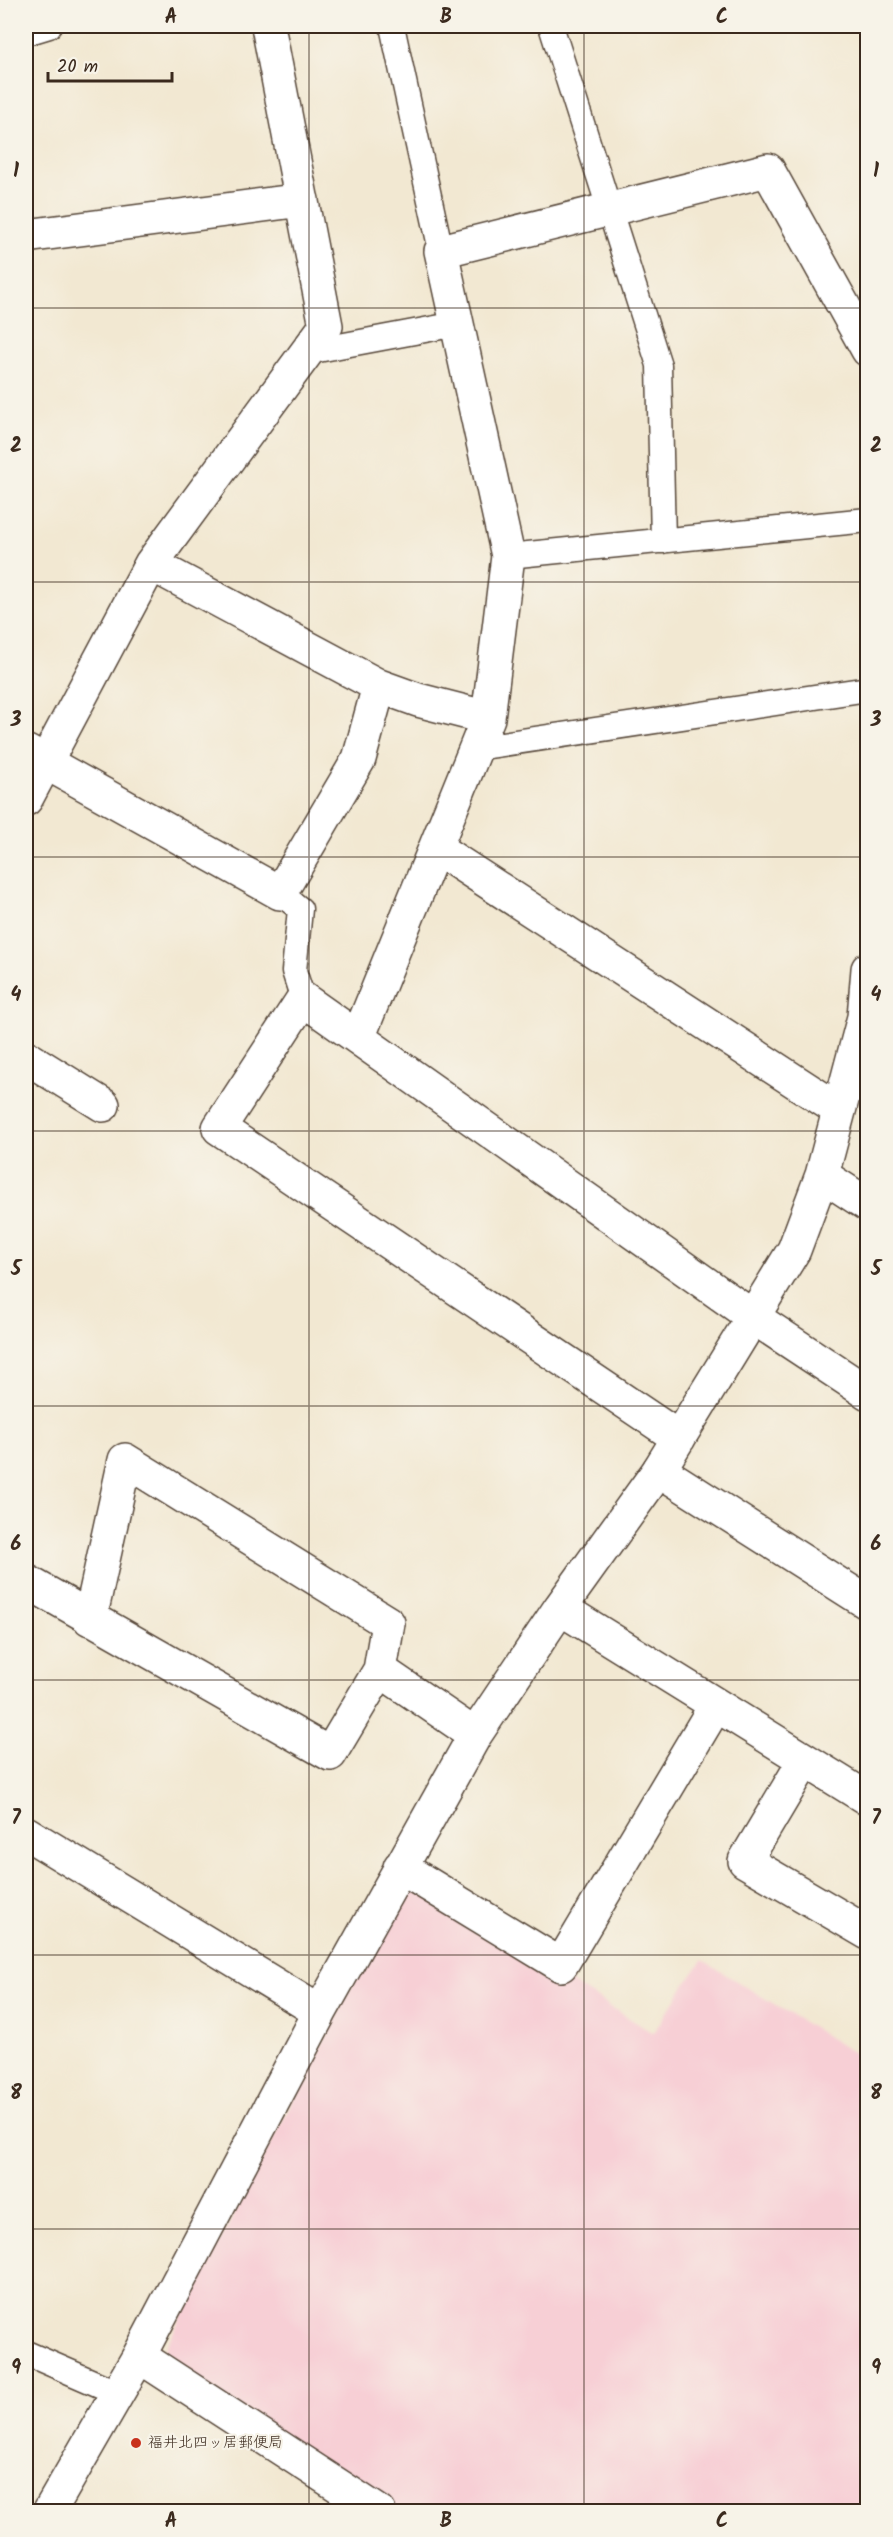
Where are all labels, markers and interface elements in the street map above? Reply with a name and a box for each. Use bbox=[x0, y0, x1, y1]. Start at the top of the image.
text: A bbox=[165, 2, 177, 34]
text: B bbox=[440, 2, 452, 34]
text: C bbox=[716, 2, 728, 34]
scale bar bbox=[48, 45, 172, 83]
text: 20 m bbox=[57, 53, 98, 82]
text: 1 bbox=[13, 156, 19, 188]
text: 1 bbox=[873, 156, 879, 188]
text: 2 bbox=[10, 431, 22, 463]
text: 2 bbox=[870, 431, 882, 463]
text: 3 bbox=[10, 705, 22, 737]
text: 3 bbox=[870, 705, 882, 737]
text: 4 bbox=[11, 980, 22, 1012]
text: 4 bbox=[871, 980, 882, 1012]
text: 5 bbox=[10, 1254, 23, 1286]
text: 5 bbox=[870, 1254, 883, 1286]
text: 6 bbox=[11, 1529, 22, 1561]
text: 6 bbox=[871, 1529, 882, 1561]
text: 7 bbox=[11, 1803, 21, 1835]
text: 7 bbox=[871, 1803, 881, 1835]
text: 8 bbox=[10, 2078, 22, 2110]
text: 8 bbox=[870, 2078, 882, 2110]
text: 9 bbox=[11, 2353, 21, 2385]
text: 9 bbox=[871, 2353, 881, 2385]
place label: 福井北四ッ居郵便局 bbox=[148, 2431, 283, 2455]
marker: 福井北四ッ居郵便局 bbox=[129, 2436, 143, 2450]
text: A bbox=[165, 2506, 177, 2537]
text: B bbox=[440, 2506, 452, 2537]
text: C bbox=[716, 2506, 728, 2537]

